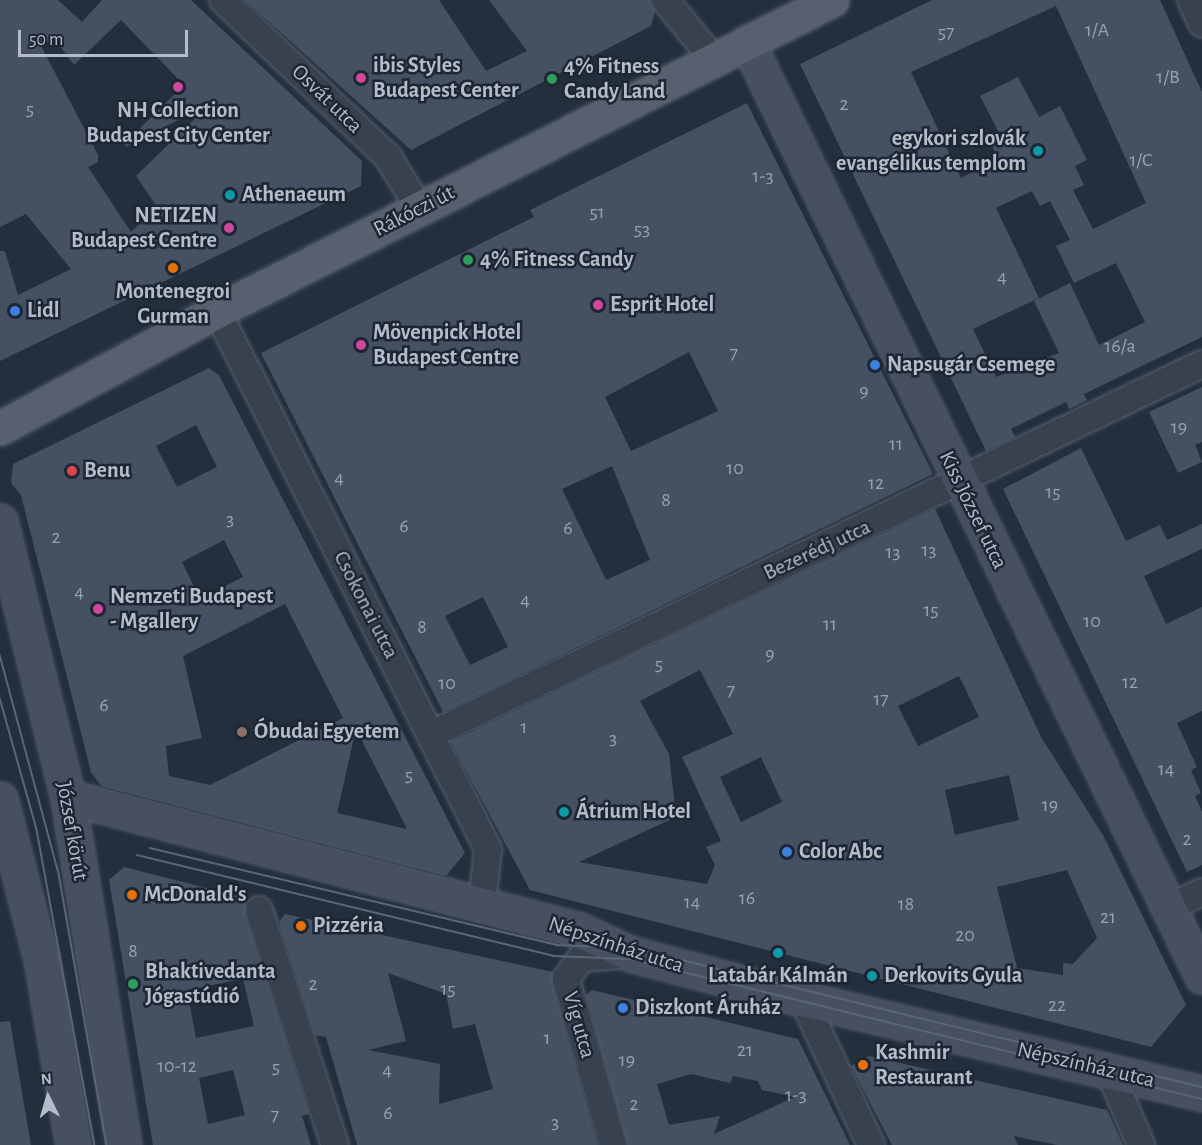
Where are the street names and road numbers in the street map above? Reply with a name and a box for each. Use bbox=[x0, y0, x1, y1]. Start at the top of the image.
street label: Osvát utca bbox=[286, 59, 368, 139]
street label: Rákóczi út bbox=[369, 179, 459, 243]
street label: Kiss József utca bbox=[933, 447, 1013, 573]
street label: Bezerédj utca bbox=[759, 514, 875, 586]
street label: Csokonai utca bbox=[328, 547, 404, 663]
street label: József körút bbox=[50, 779, 94, 883]
street label: Népszínház utca bbox=[545, 911, 687, 979]
street label: Víg utca bbox=[557, 988, 601, 1062]
street label: Népszínház utca bbox=[1015, 1036, 1157, 1094]

